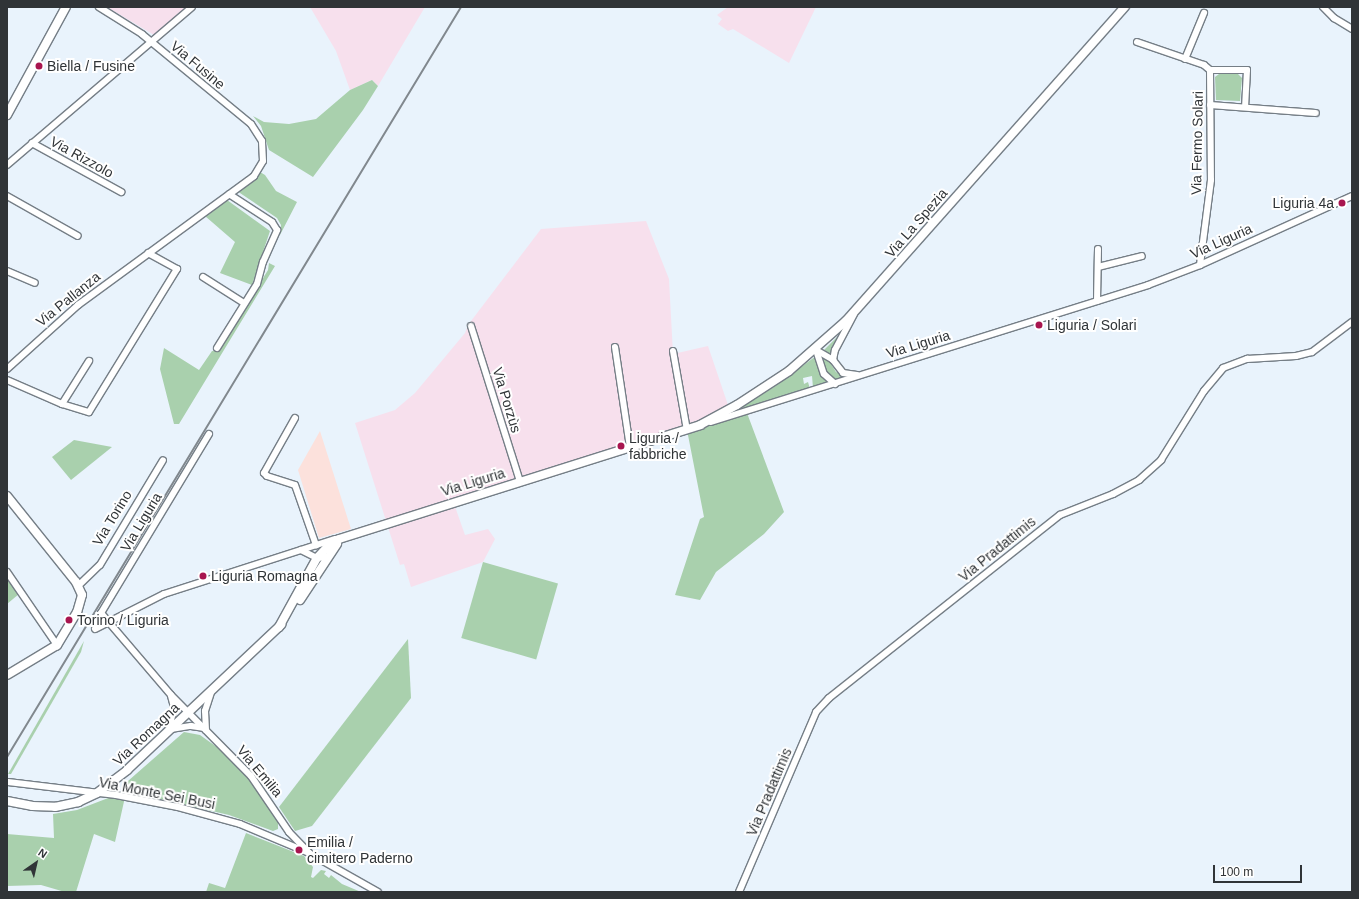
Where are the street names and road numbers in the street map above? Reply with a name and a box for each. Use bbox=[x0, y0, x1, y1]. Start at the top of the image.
street label: Via Fusine bbox=[167, 37, 229, 93]
street label: Via Fermo Solari bbox=[1188, 91, 1206, 195]
street label: Via Rizzolo bbox=[47, 133, 117, 181]
street label: Via La Spezia bbox=[881, 185, 951, 261]
street label: Via Liguria bbox=[1187, 220, 1255, 262]
street label: Via Pallanza bbox=[33, 268, 103, 330]
street label: Via Liguria bbox=[884, 326, 952, 362]
street label: Via Porzùs bbox=[489, 365, 525, 435]
street label: Via Liguria bbox=[439, 464, 507, 500]
street label: Via Torino bbox=[89, 487, 135, 549]
street label: Via Liguria bbox=[117, 489, 165, 555]
street label: Via Pradattimis bbox=[955, 513, 1039, 585]
street label: Via Romagna bbox=[109, 699, 183, 769]
street label: Via Emilia bbox=[234, 742, 286, 800]
street label: Via Pradattimis bbox=[743, 746, 795, 838]
street label: Via Monte Sei Busi bbox=[97, 773, 217, 813]

